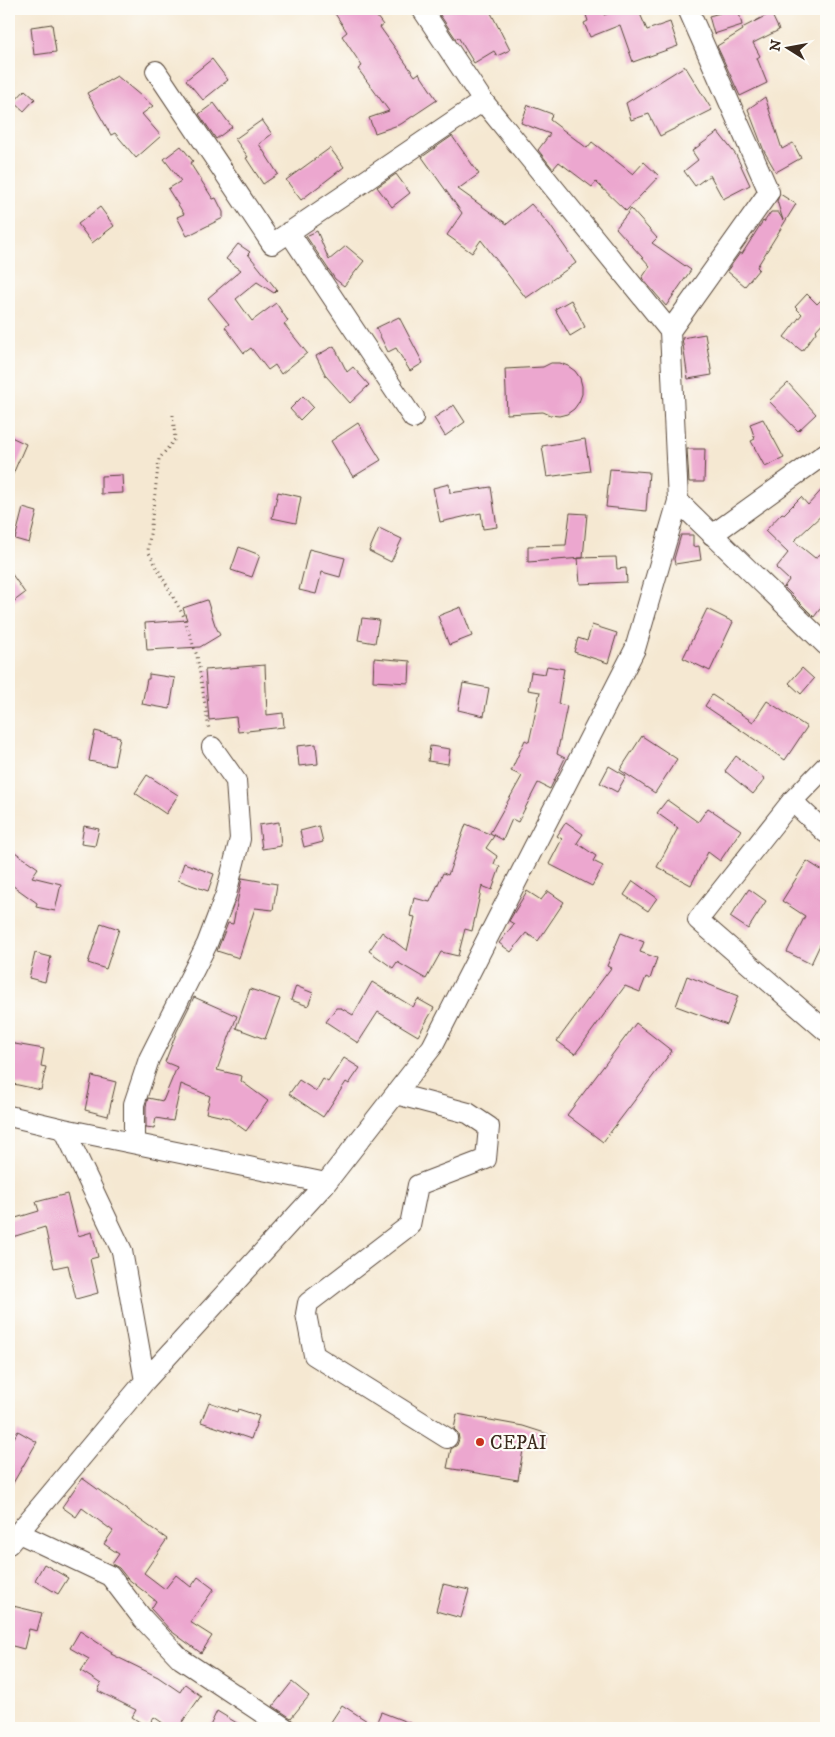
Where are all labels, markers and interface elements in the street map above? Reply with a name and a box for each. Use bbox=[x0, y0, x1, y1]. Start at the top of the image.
north arrow bbox=[762, 22, 812, 72]
text: N bbox=[766, 38, 786, 53]
place label: CEPAI bbox=[490, 1432, 547, 1455]
marker: CEPAI bbox=[474, 1436, 486, 1448]

